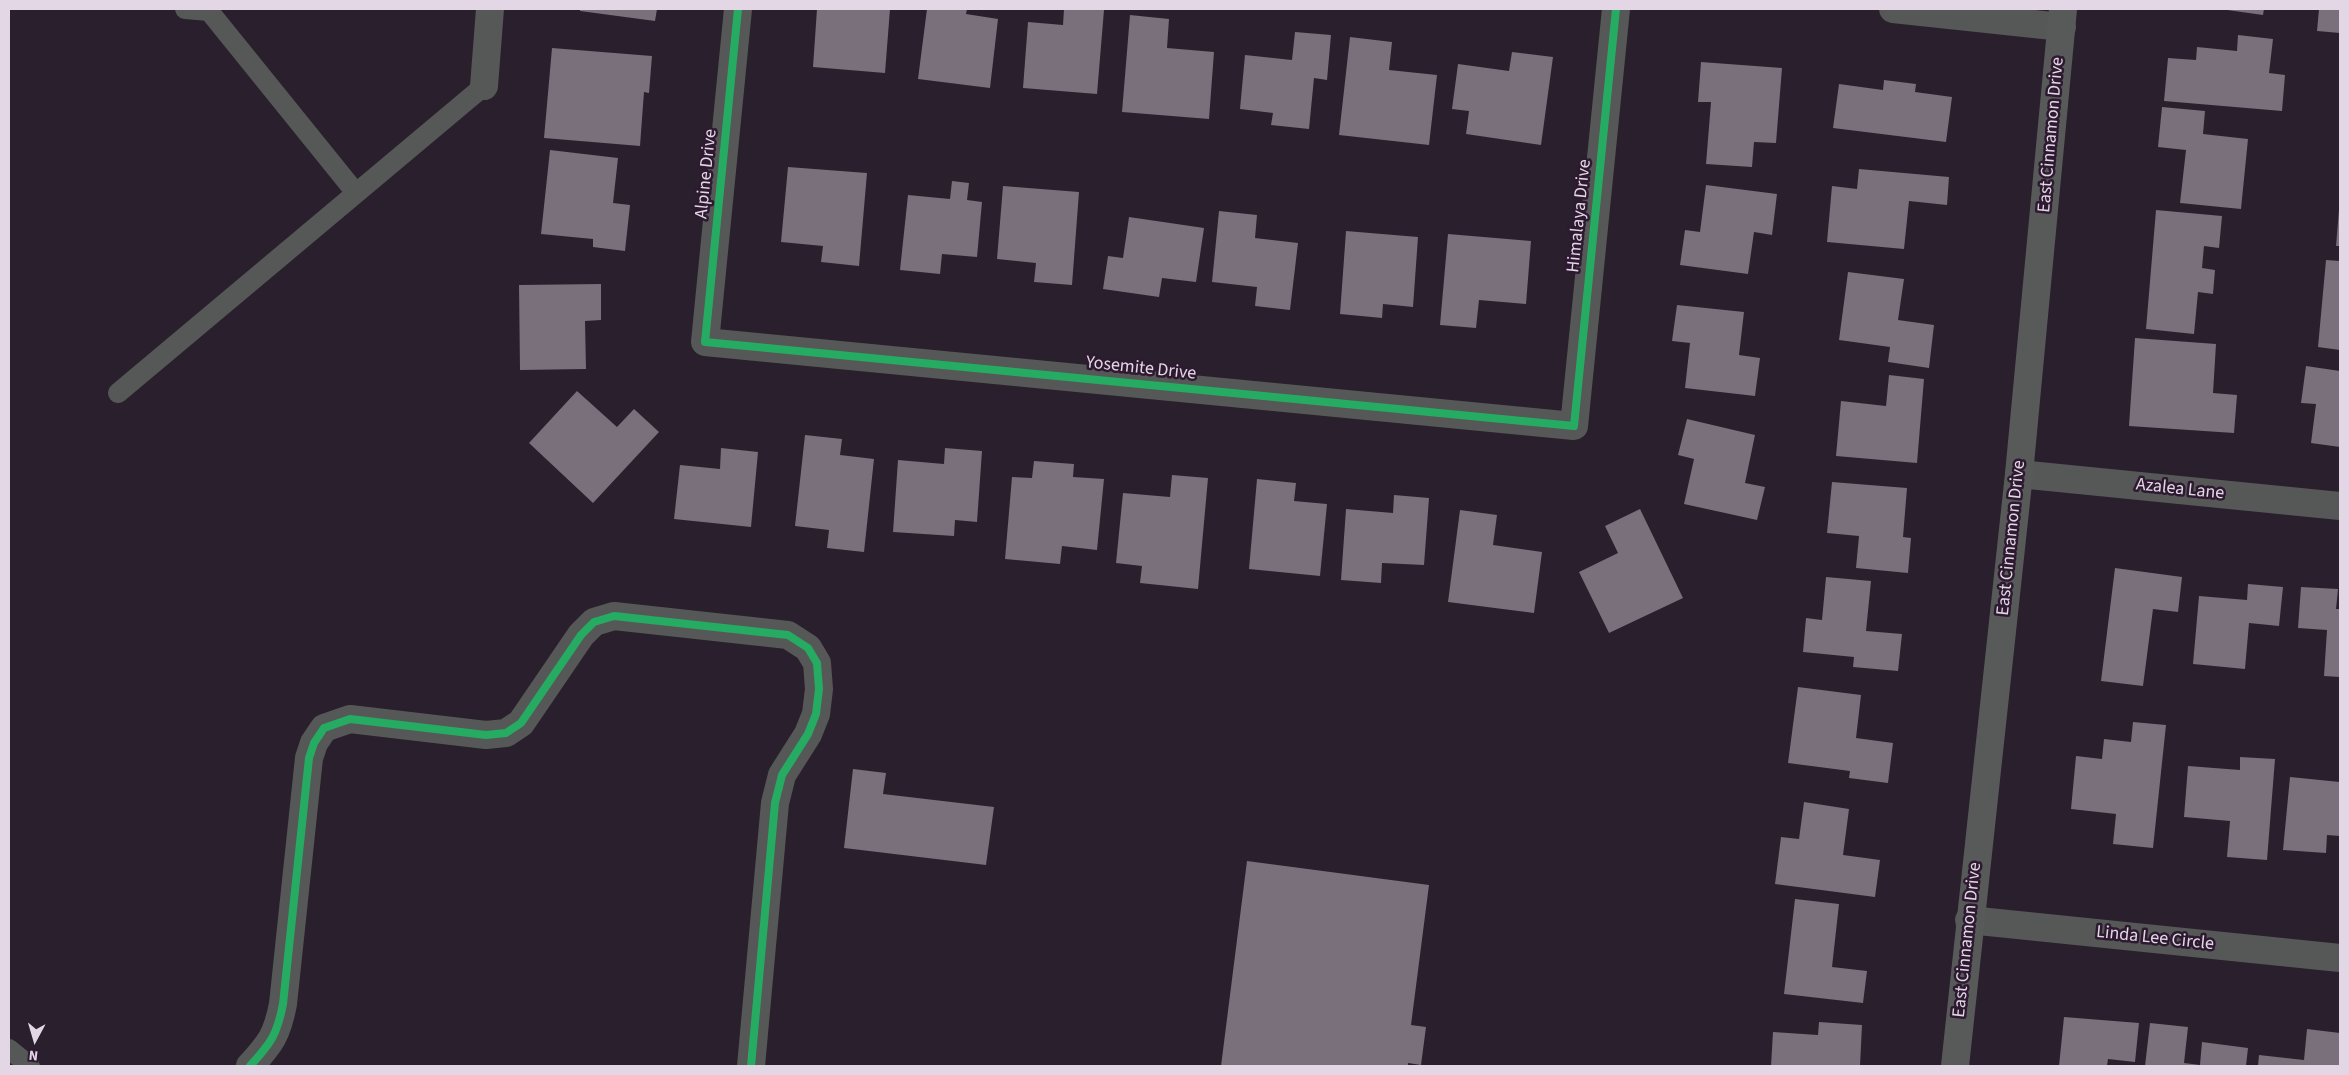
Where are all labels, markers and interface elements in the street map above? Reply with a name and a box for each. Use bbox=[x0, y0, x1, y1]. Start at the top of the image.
street label: East Cinnamon Drive bbox=[2034, 56, 2070, 214]
street label: Alpine Drive bbox=[692, 128, 722, 220]
street label: Himalaya Drive bbox=[1563, 158, 1597, 274]
street label: Yosemite Drive bbox=[1085, 352, 1197, 386]
street label: East Cinnamon Drive bbox=[1993, 459, 2031, 617]
street label: Azalea Lane bbox=[2135, 475, 2225, 505]
street label: East Cinnamon Drive bbox=[1949, 861, 1987, 1019]
street label: Linda Lee Circle bbox=[2095, 922, 2215, 956]
north arrow bbox=[10, 1015, 60, 1065]
text: N bbox=[28, 1044, 39, 1065]

